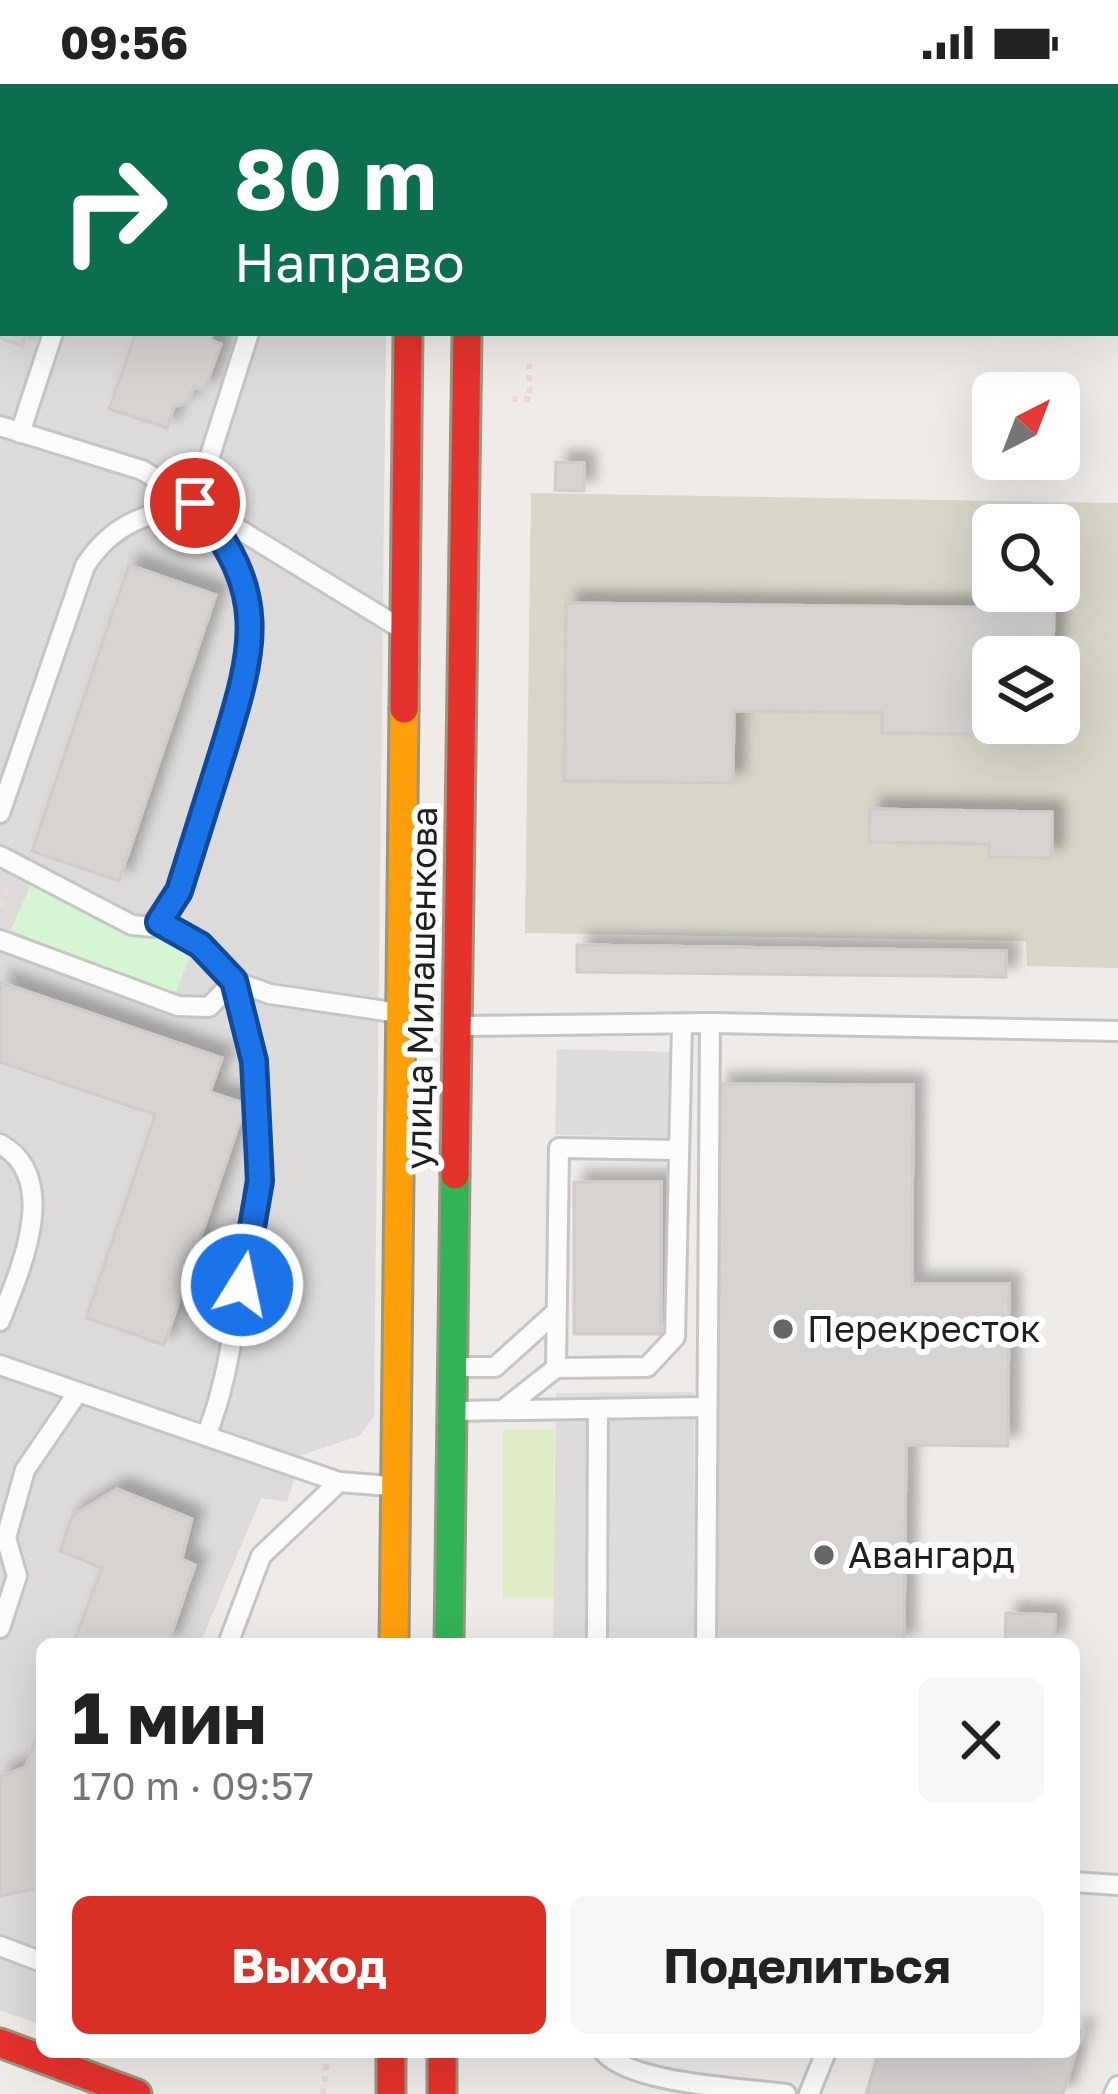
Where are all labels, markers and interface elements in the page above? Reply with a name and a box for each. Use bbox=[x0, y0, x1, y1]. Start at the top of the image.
text: 09:56 bbox=[60, 15, 188, 69]
text: 80 m bbox=[234, 128, 437, 228]
icon: right bbox=[36, 132, 192, 288]
text: Направо bbox=[234, 229, 465, 294]
north arrow bbox=[972, 372, 1080, 480]
map controls bbox=[972, 372, 1080, 744]
pin bbox=[144, 452, 246, 554]
icon: arrive bbox=[162, 470, 228, 536]
button: search bbox=[972, 504, 1080, 612]
button: layers bbox=[972, 636, 1080, 744]
street label: улица Милашенкова bbox=[396, 806, 445, 1170]
position arrow bbox=[179, 1222, 305, 1348]
place label: Перекресток bbox=[807, 1307, 1041, 1350]
marker: Перекресток bbox=[770, 1316, 796, 1342]
place label: Авангард bbox=[848, 1533, 1015, 1576]
marker: Авангард bbox=[811, 1542, 837, 1568]
text: 1 мин bbox=[72, 1673, 267, 1760]
button: close bbox=[918, 1677, 1044, 1803]
text: 170 m · 09:57 bbox=[72, 1762, 314, 1809]
button: Выход bbox=[72, 1896, 546, 2034]
button: Поделиться bbox=[570, 1896, 1044, 2034]

